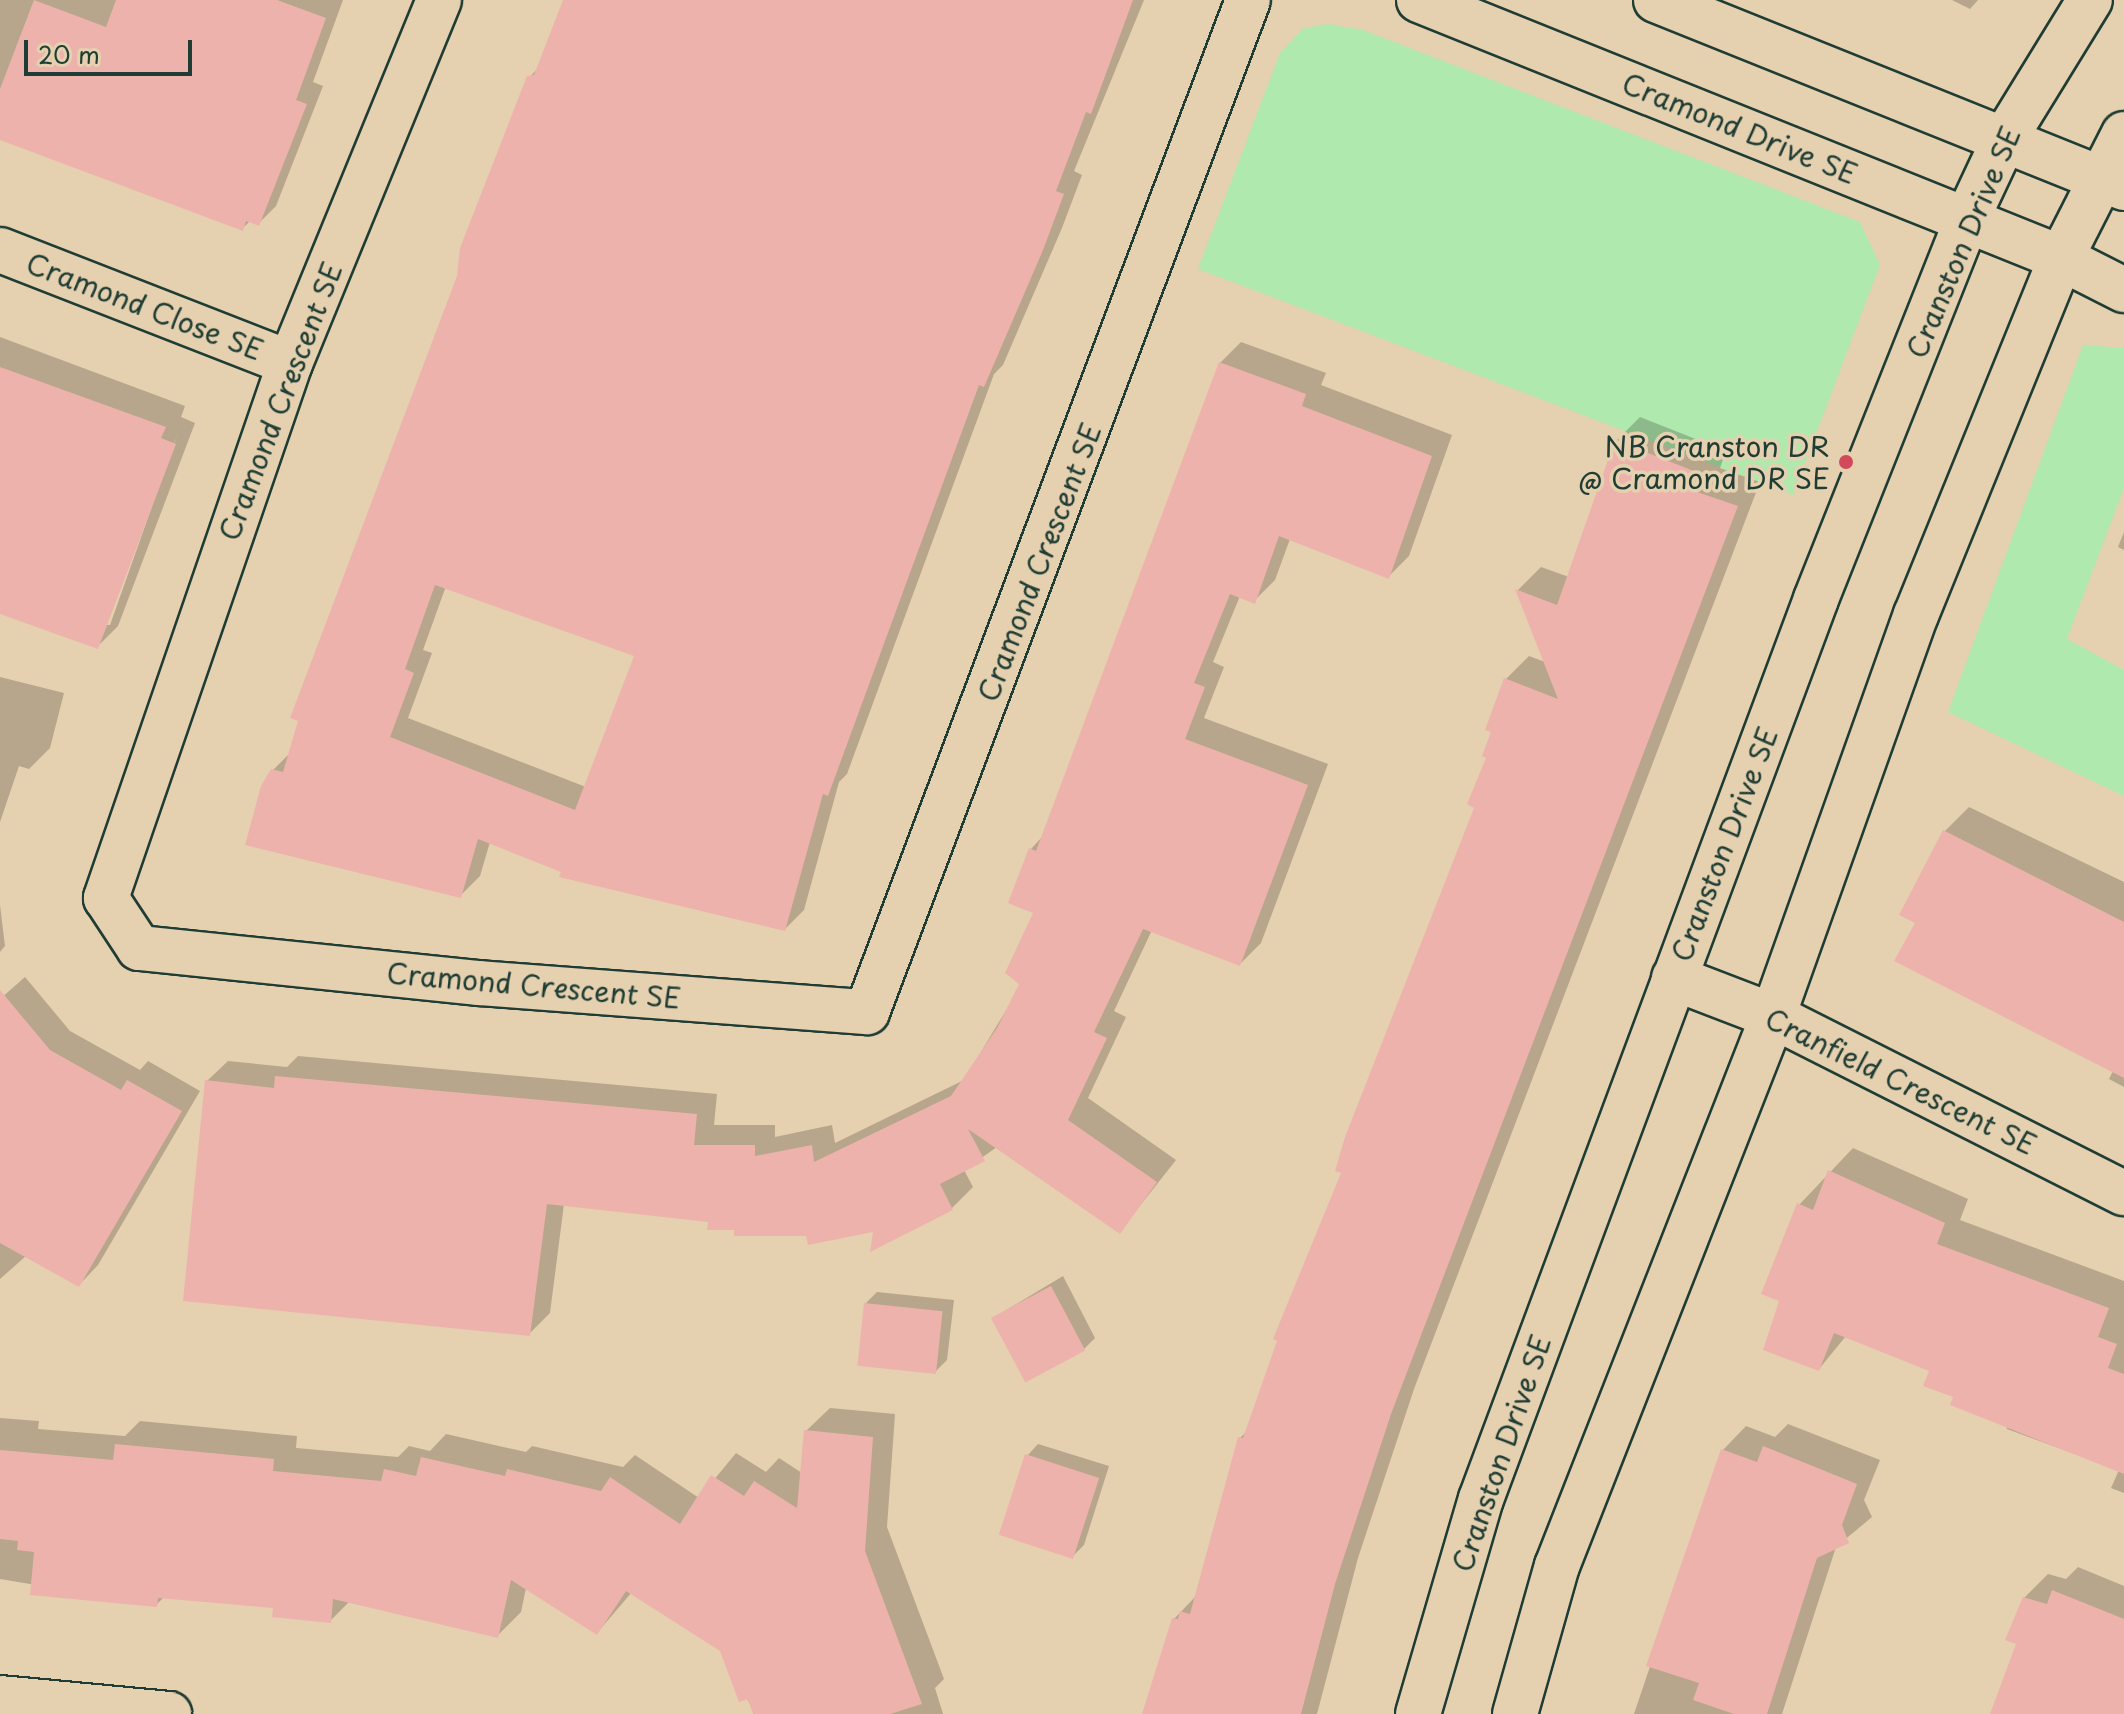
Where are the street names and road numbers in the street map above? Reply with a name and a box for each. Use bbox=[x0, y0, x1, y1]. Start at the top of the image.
street label: Cramond Drive SE bbox=[1618, 66, 1862, 190]
street label: Cranston Drive SE bbox=[1899, 121, 2027, 363]
street label: Cramond Close SE bbox=[22, 245, 268, 367]
street label: Cramond Crescent SE bbox=[211, 257, 349, 545]
street label: Cramond Crescent SE bbox=[970, 418, 1108, 706]
street label: Cranston Drive SE bbox=[1664, 722, 1784, 966]
street label: Cramond Crescent SE bbox=[385, 955, 683, 1015]
street label: Cranfield Crescent SE bbox=[1761, 1001, 2041, 1161]
street label: Cranston Drive SE bbox=[1445, 1330, 1557, 1576]

